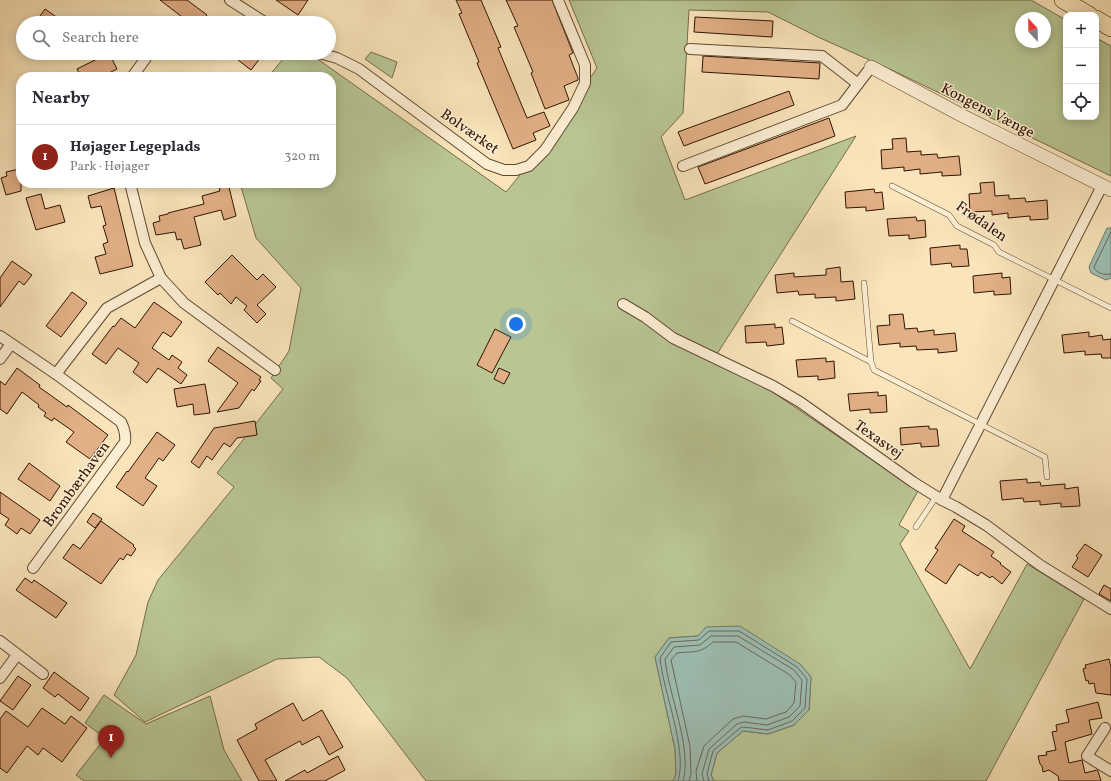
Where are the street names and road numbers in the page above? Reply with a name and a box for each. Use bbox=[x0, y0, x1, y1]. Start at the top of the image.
street label: Kongens Vænge bbox=[937, 79, 1038, 144]
street label: Bolværket bbox=[436, 104, 502, 160]
street label: Frødalen bbox=[951, 197, 1011, 248]
street label: Texasvej bbox=[849, 416, 907, 465]
street label: Brombærhaven bbox=[39, 438, 116, 532]

